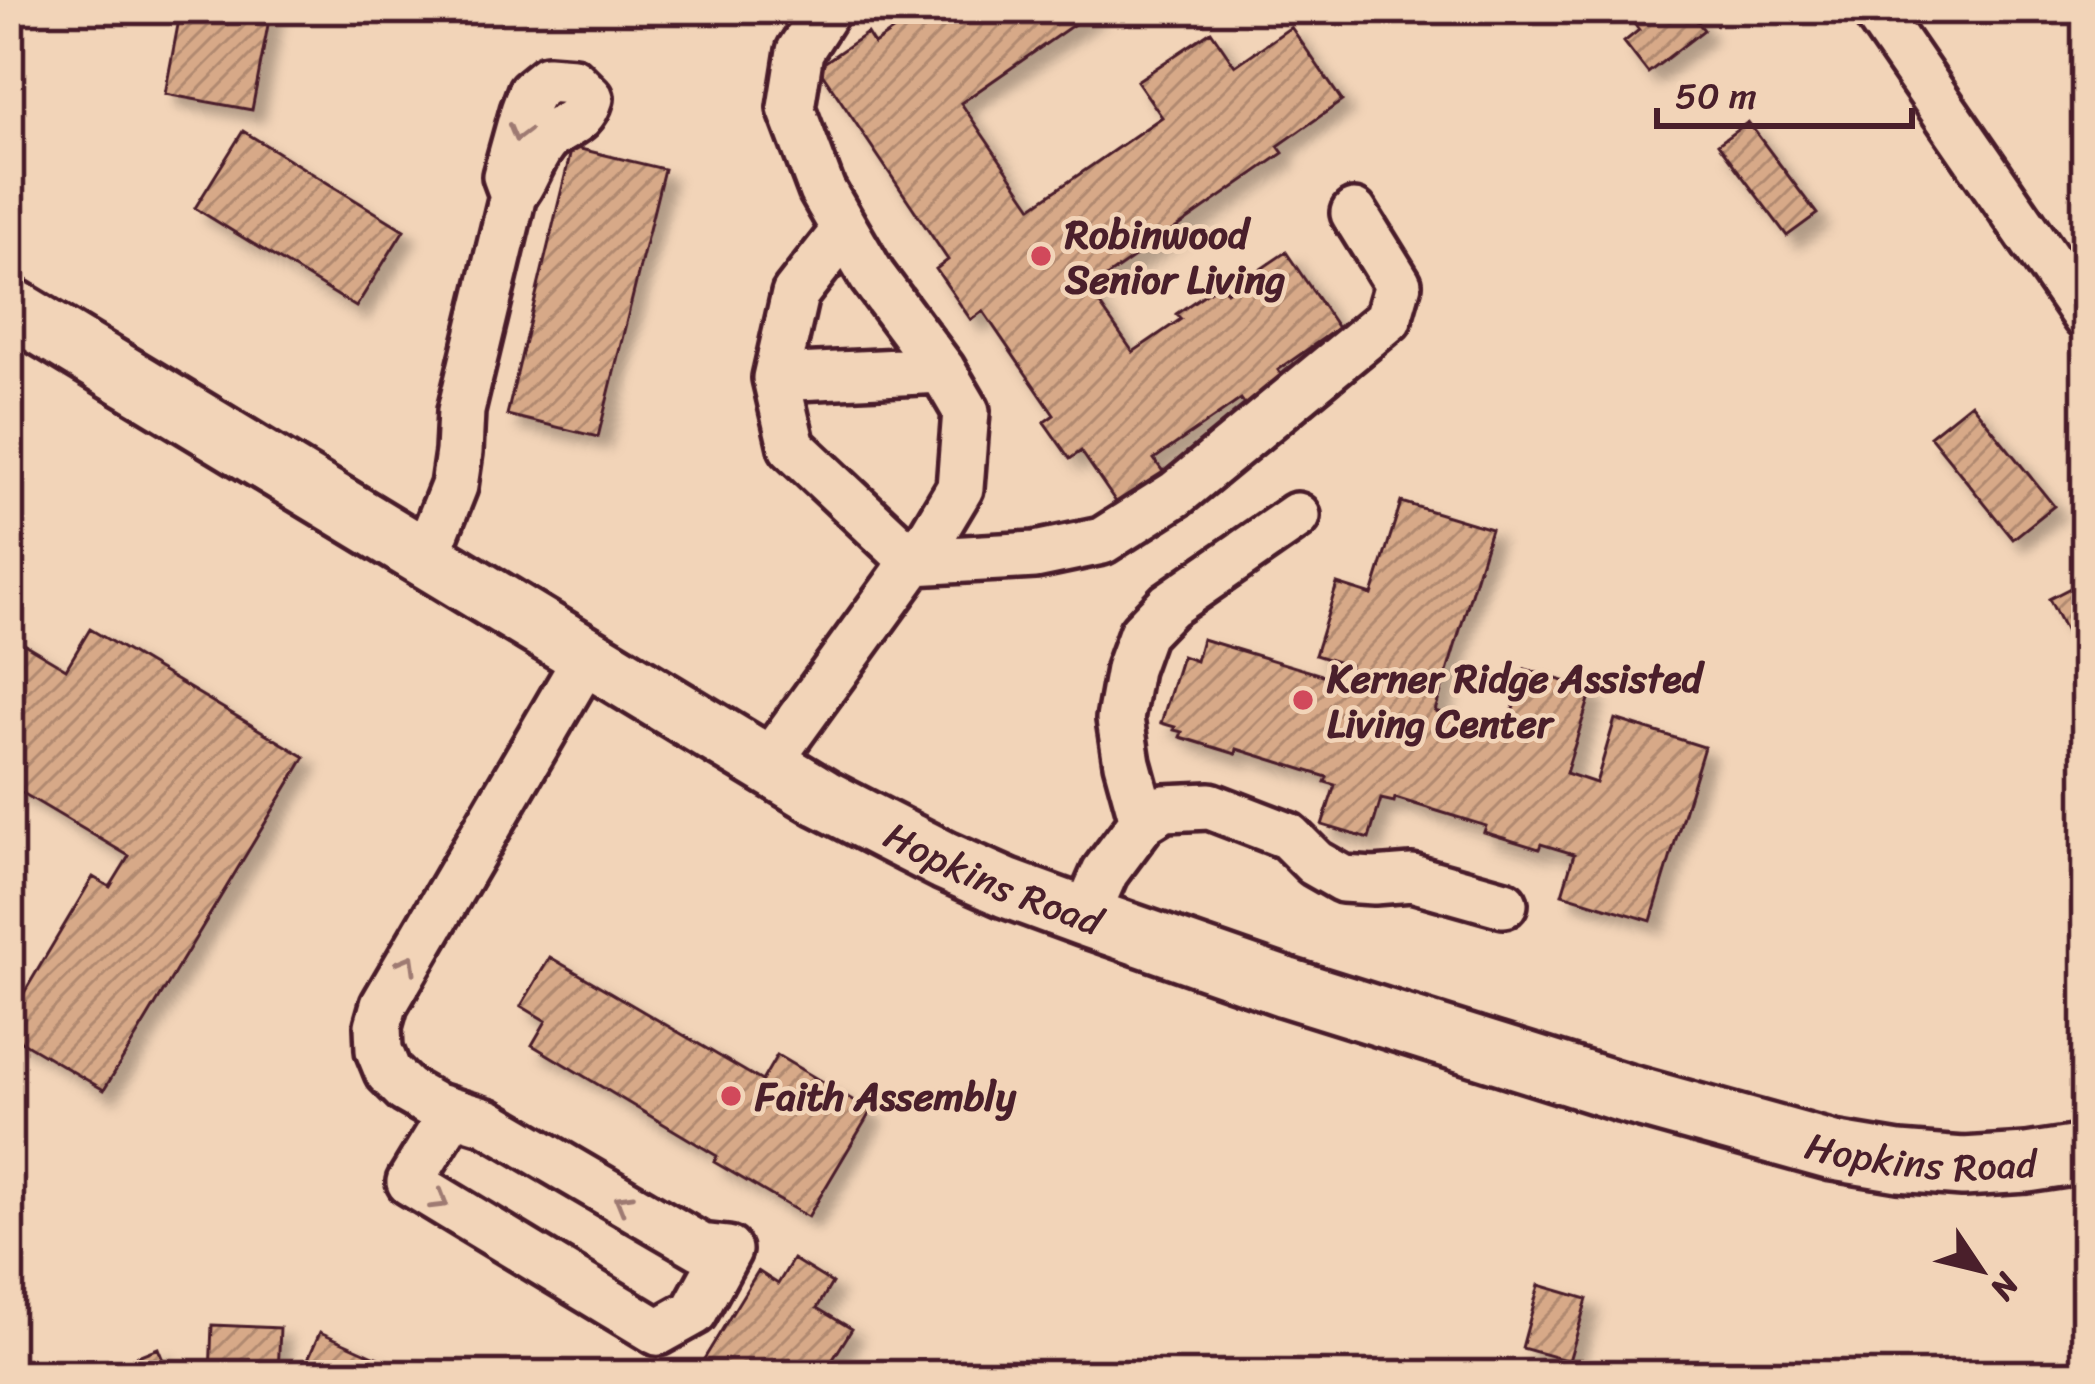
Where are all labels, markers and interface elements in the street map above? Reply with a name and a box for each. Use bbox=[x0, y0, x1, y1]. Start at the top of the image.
scale bar bbox=[1657, 54, 1912, 128]
text: 50 m bbox=[1675, 64, 1757, 128]
one-way arrow bbox=[507, 122, 532, 142]
place label: Robinwood Senior Living bbox=[1064, 200, 1285, 314]
marker: Robinwood Senior Living bbox=[1028, 243, 1054, 269]
place label: Kerner Ridge Assisted Living Center bbox=[1326, 644, 1706, 758]
marker: Kerner Ridge Assisted Living Center bbox=[1290, 687, 1316, 713]
street label: Hopkins Road bbox=[872, 801, 1114, 956]
one-way arrow bbox=[394, 954, 417, 976]
place label: Faith Assembly bbox=[754, 1062, 1017, 1131]
marker: Faith Assembly bbox=[718, 1083, 744, 1109]
street label: Hopkins Road bbox=[1797, 1110, 2041, 1202]
one-way arrow bbox=[427, 1187, 449, 1209]
one-way arrow bbox=[614, 1193, 636, 1216]
north arrow bbox=[1921, 1210, 2041, 1330]
text: N bbox=[1974, 1260, 2036, 1314]

